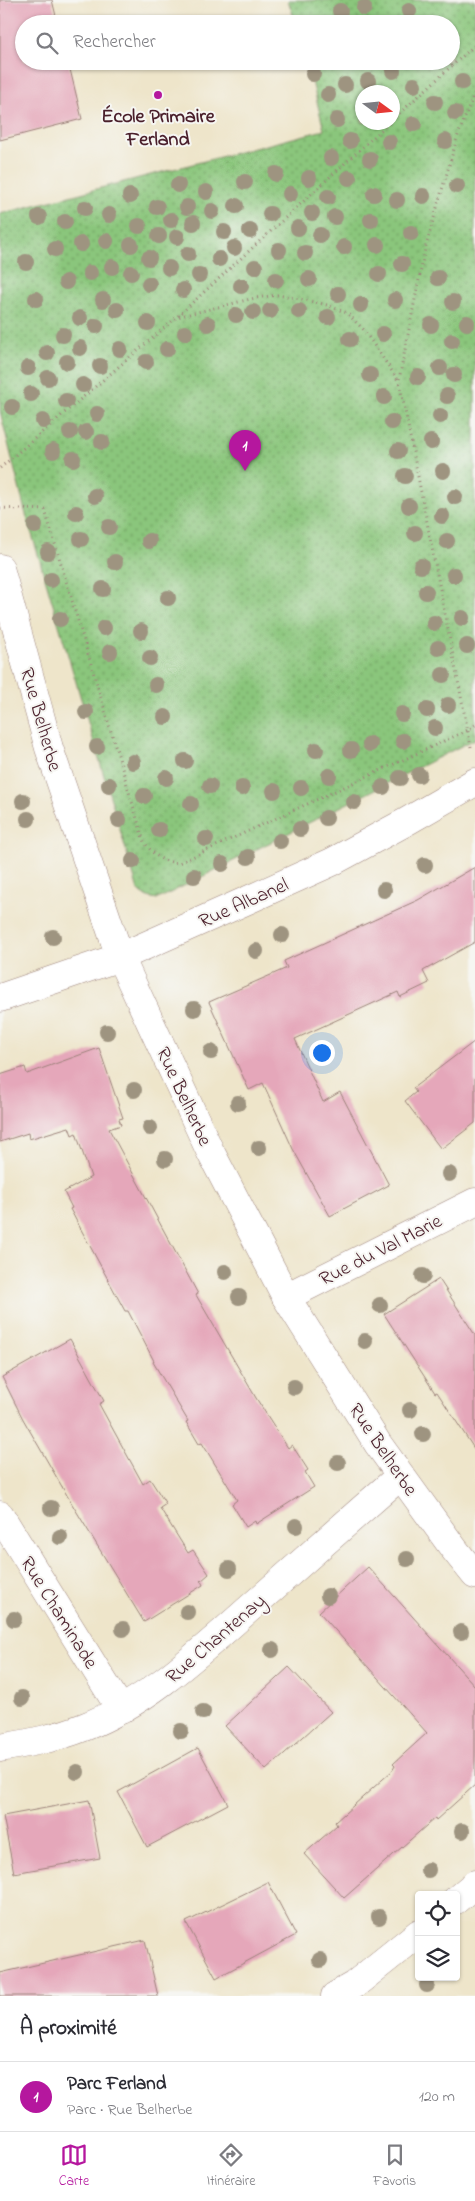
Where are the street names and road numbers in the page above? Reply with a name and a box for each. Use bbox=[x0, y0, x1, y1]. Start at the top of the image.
street label: Rue Belherbe bbox=[11, 665, 68, 775]
street label: Rue Albanel bbox=[194, 872, 294, 937]
street label: Rue Belherbe bbox=[147, 1043, 218, 1151]
street label: Rue du Val Marie bbox=[315, 1208, 448, 1295]
street label: Rue Belherbe bbox=[340, 1398, 424, 1503]
street label: Rue Chaminade bbox=[12, 1552, 104, 1675]
street label: Rue Chantenay bbox=[160, 1588, 273, 1692]

